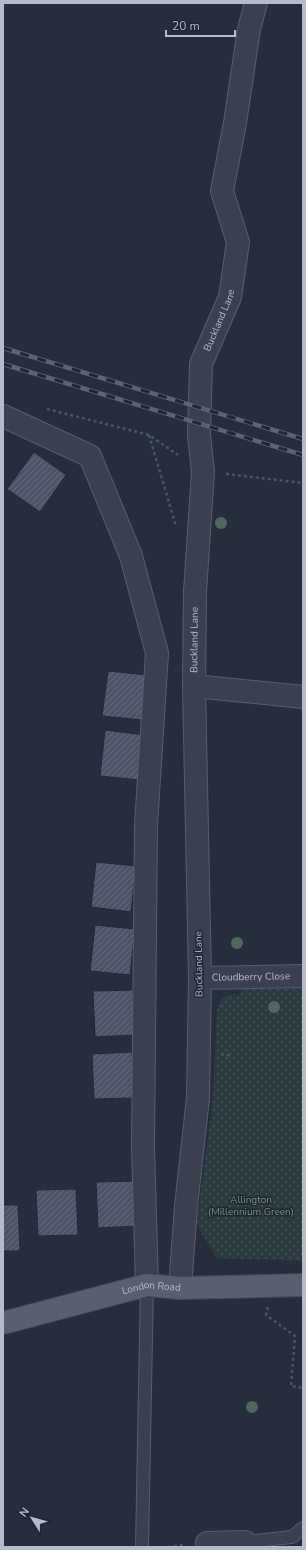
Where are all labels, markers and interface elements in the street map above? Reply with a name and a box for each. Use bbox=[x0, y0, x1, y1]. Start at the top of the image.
scale bar bbox=[166, 12, 235, 38]
text: 20 m bbox=[172, 18, 200, 34]
street label: Buckland Lane bbox=[200, 288, 238, 354]
street label: Buckland Lane bbox=[187, 607, 202, 673]
street label: Buckland Lane bbox=[191, 931, 207, 997]
street label: Cloudberry Close bbox=[212, 969, 290, 985]
park label: Allington (Millennium Green) bbox=[208, 1193, 294, 1219]
street label: London Road bbox=[120, 1278, 182, 1298]
north arrow bbox=[12, 1498, 52, 1538]
text: N bbox=[16, 1504, 33, 1520]

